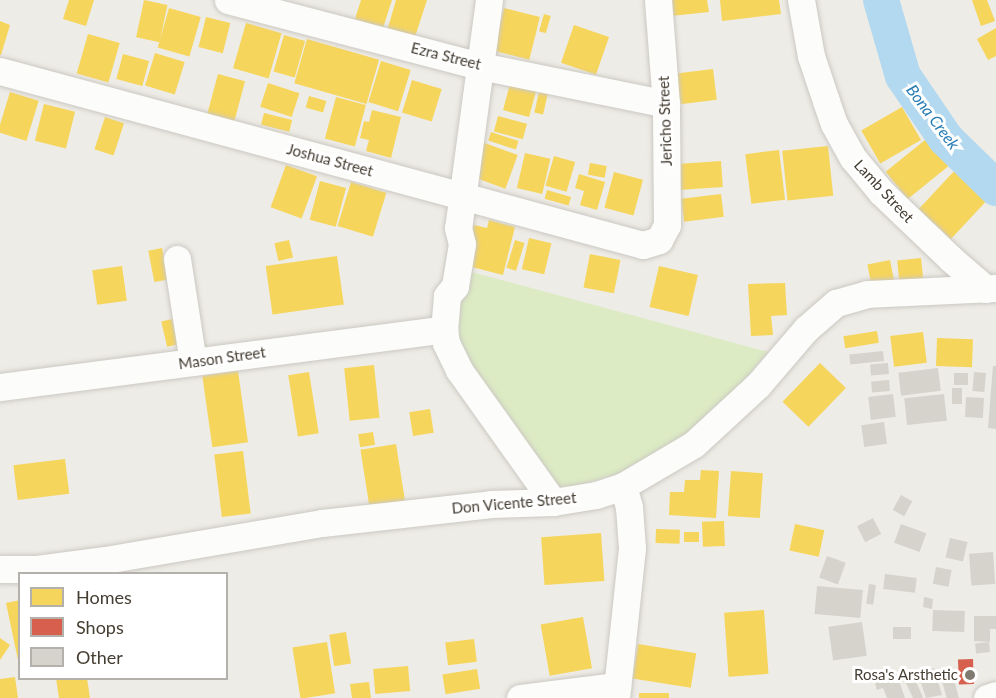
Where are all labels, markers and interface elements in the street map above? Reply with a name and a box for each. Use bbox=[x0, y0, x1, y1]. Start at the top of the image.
street label: Ezra Street bbox=[409, 39, 483, 73]
street label: Jericho Street bbox=[654, 76, 676, 166]
water label: Bona Creek bbox=[902, 81, 964, 153]
street label: Joshua Street bbox=[285, 140, 375, 180]
street label: Lamb Street bbox=[850, 156, 918, 226]
street label: Mason Street bbox=[177, 343, 267, 373]
street label: Don Vicente Street bbox=[451, 489, 577, 517]
legend bbox=[18, 572, 228, 680]
text: Homes bbox=[76, 586, 132, 608]
text: Shops bbox=[76, 616, 124, 638]
text: Other bbox=[76, 646, 123, 668]
place label: Rosa's Arsthetic bbox=[853, 666, 958, 684]
marker: Rosa's Arsthetic bbox=[963, 668, 977, 682]

